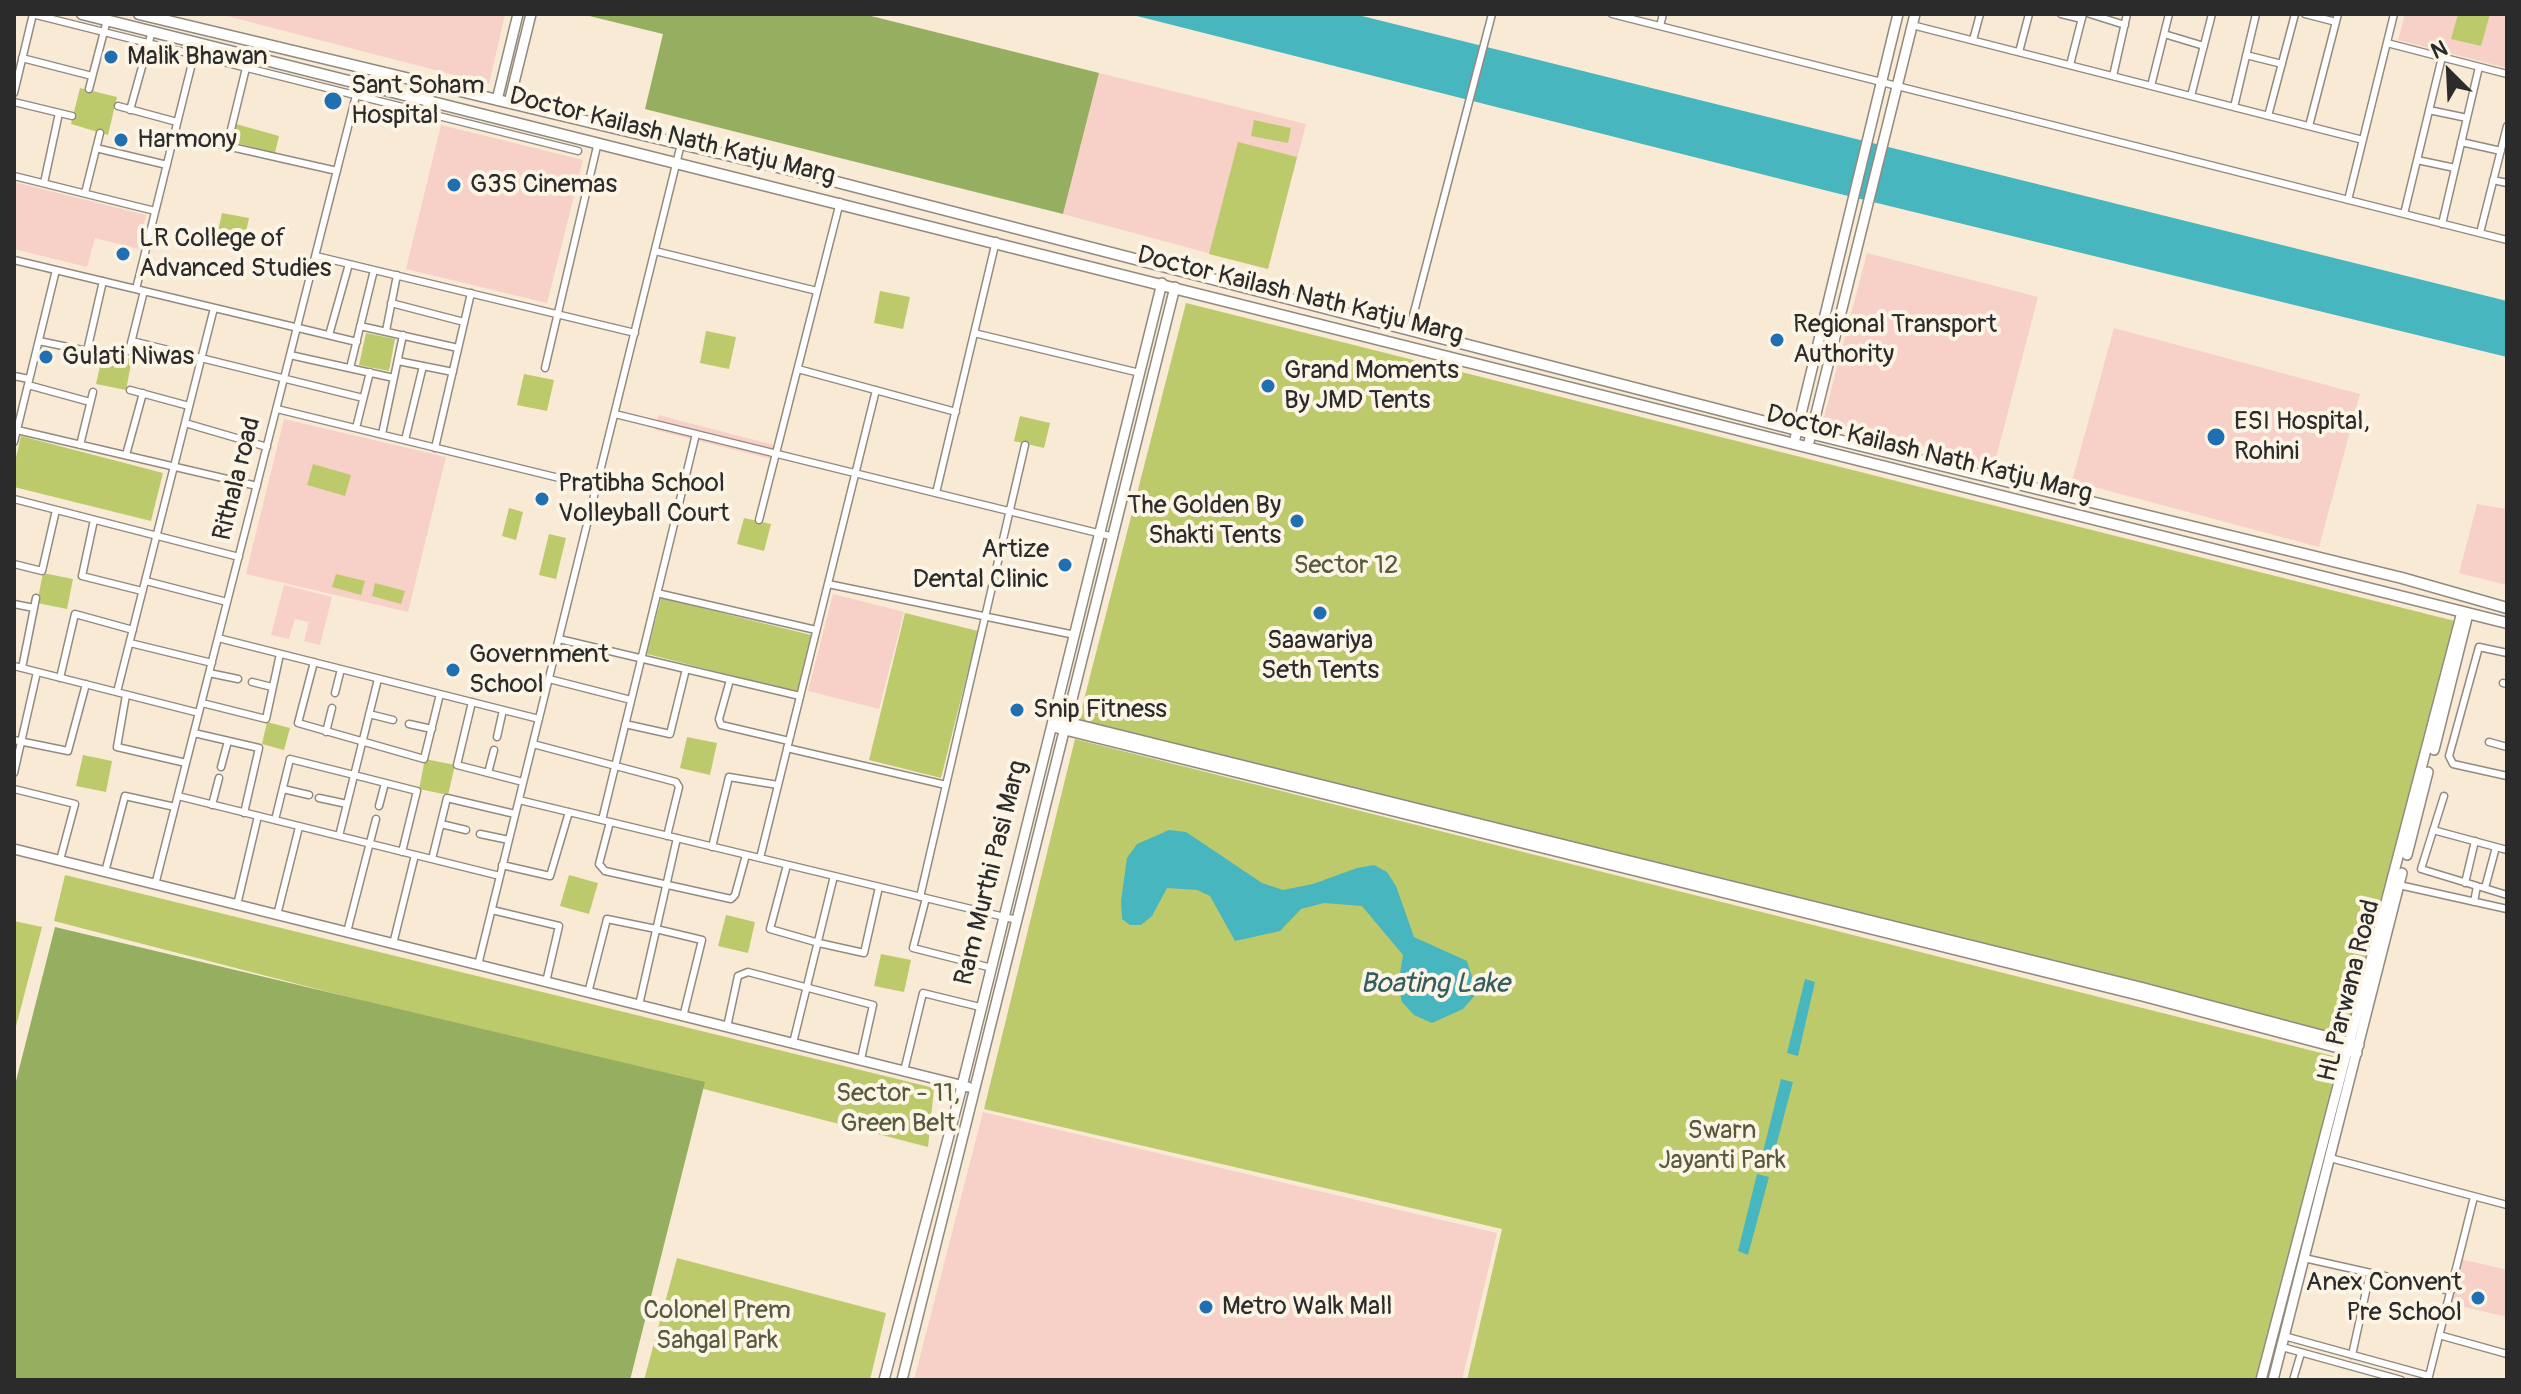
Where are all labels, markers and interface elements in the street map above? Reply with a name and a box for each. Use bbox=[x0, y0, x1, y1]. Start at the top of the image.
north arrow bbox=[2409, 32, 2489, 112]
text: N bbox=[2427, 34, 2452, 66]
place label: Malik Bhawan bbox=[127, 41, 268, 73]
marker: Malik Bhawan bbox=[102, 48, 120, 66]
place label: Sant Soham Hospital bbox=[351, 70, 485, 132]
street label: Doctor Kailash Nath Katju Marg bbox=[506, 81, 838, 193]
marker: Sant Soham Hospital bbox=[322, 90, 344, 112]
place label: Harmony bbox=[137, 124, 237, 156]
marker: Harmony bbox=[112, 131, 130, 149]
place label: G3S Cinemas bbox=[470, 169, 617, 201]
marker: G3S Cinemas bbox=[445, 176, 463, 194]
place label: LR College of Advanced Studies bbox=[139, 223, 331, 284]
street label: Doctor Kailash Nath Katju Marg bbox=[1134, 240, 1466, 352]
marker: LR College of Advanced Studies bbox=[114, 245, 132, 263]
place label: Regional Transport Authority bbox=[1793, 309, 1997, 370]
marker: Regional Transport Authority bbox=[1768, 331, 1786, 349]
place label: Gulati Niwas bbox=[62, 341, 194, 373]
marker: Gulati Niwas bbox=[37, 348, 55, 366]
place label: Grand Moments By JMD Tents bbox=[1284, 355, 1459, 416]
marker: Grand Moments By JMD Tents bbox=[1259, 377, 1277, 395]
street label: Doctor Kailash Nath Katju Marg bbox=[1763, 399, 2095, 511]
place label: ESI Hospital, Rohini bbox=[2234, 406, 2370, 468]
street label: Rithala road bbox=[208, 414, 268, 544]
marker: ESI Hospital, Rohini bbox=[2205, 426, 2227, 448]
place label: Pratibha School Volleyball Court bbox=[558, 468, 730, 530]
marker: Pratibha School Volleyball Court bbox=[533, 490, 551, 508]
place label: The Golden By Shakti Tents bbox=[1127, 490, 1281, 552]
marker: The Golden By Shakti Tents bbox=[1288, 512, 1306, 530]
place label: Artize Dental Clinic bbox=[912, 534, 1049, 596]
park label: Sector 12 bbox=[1293, 550, 1399, 582]
marker: Artize Dental Clinic bbox=[1056, 556, 1074, 574]
marker: Saawariya Seth Tents bbox=[1311, 604, 1329, 622]
place label: Saawariya Seth Tents bbox=[1261, 625, 1379, 686]
place label: Government School bbox=[469, 639, 609, 700]
marker: Government School bbox=[444, 661, 462, 679]
place label: Snip Fitness bbox=[1033, 694, 1167, 726]
marker: Snip Fitness bbox=[1008, 701, 1026, 719]
street label: Ram Murthi Pasi Marg bbox=[949, 757, 1035, 989]
street label: HL Parwana Road bbox=[2312, 897, 2388, 1085]
water label: Boating Lake bbox=[1360, 968, 1510, 1002]
park label: Sector - 11, Green Belt bbox=[836, 1078, 960, 1140]
park label: Swarn Jayanti Park bbox=[1658, 1115, 1786, 1176]
place label: Anex Convent Pre School bbox=[2306, 1267, 2462, 1328]
marker: Anex Convent Pre School bbox=[2469, 1289, 2487, 1307]
place label: Metro Walk Mall bbox=[1222, 1291, 1393, 1323]
park label: Colonel Prem Sahgal Park bbox=[643, 1295, 791, 1356]
marker: Metro Walk Mall bbox=[1197, 1298, 1215, 1316]

